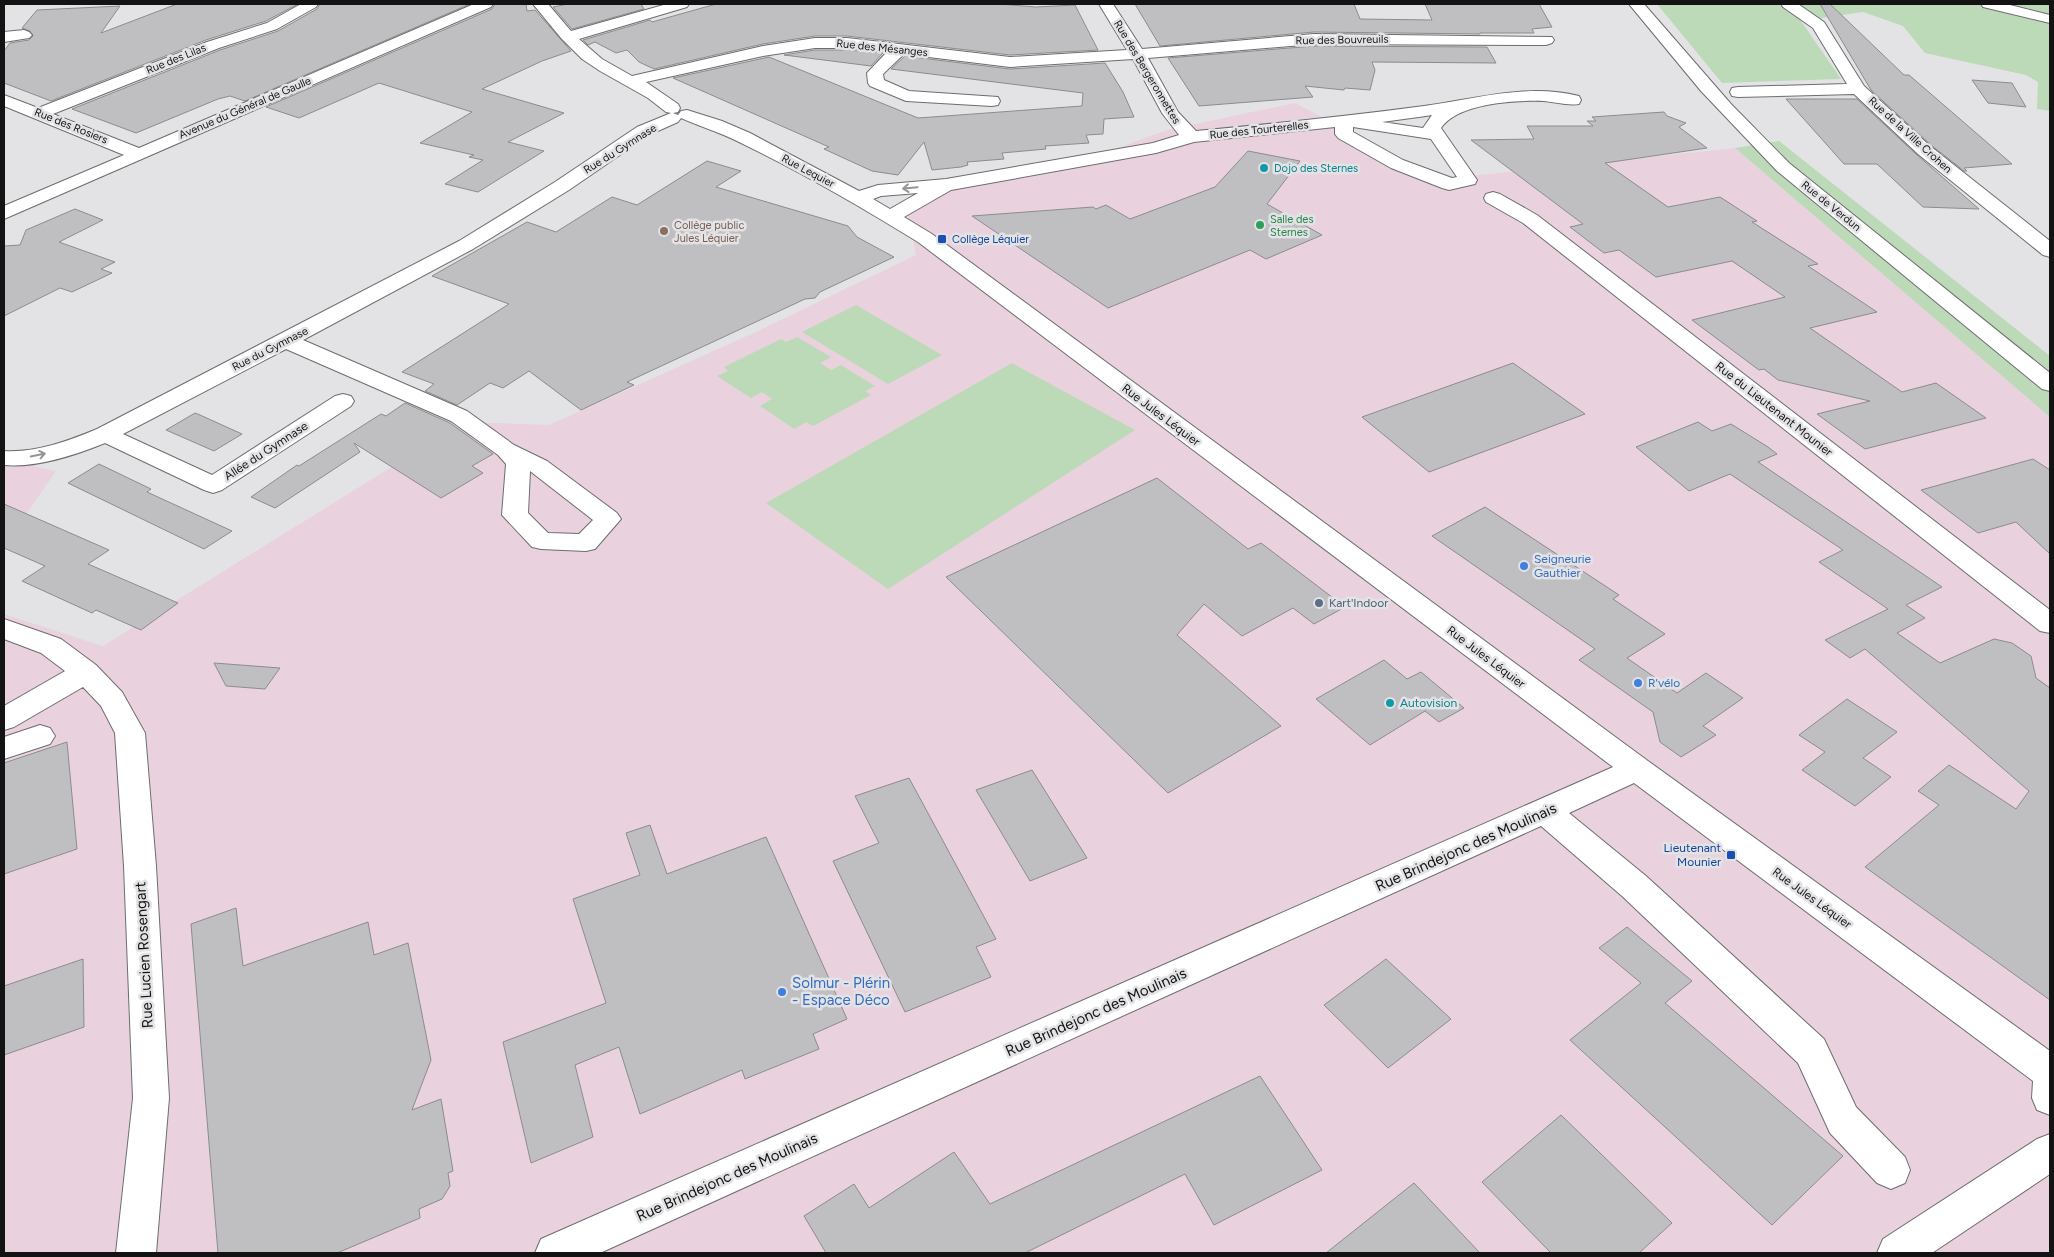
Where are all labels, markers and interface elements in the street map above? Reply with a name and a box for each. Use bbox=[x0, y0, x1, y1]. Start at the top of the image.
street label: Rue des Bergeronnettes bbox=[1111, 18, 1183, 126]
street label: Rue des Bouvreuils bbox=[1295, 33, 1389, 47]
street label: Rue des Mésanges bbox=[836, 37, 928, 59]
street label: Rue des Lilas bbox=[144, 41, 208, 77]
street label: Avenue du Général de Gaulle bbox=[177, 74, 313, 142]
street label: Rue de la Ville Crohen bbox=[1866, 94, 1954, 176]
street label: Rue des Rosiers bbox=[32, 105, 110, 147]
street label: Rue des Tourterelles bbox=[1209, 118, 1309, 142]
street label: Rue du Gymnase bbox=[581, 121, 659, 177]
street label: Rue Lequier bbox=[779, 152, 837, 191]
marker: Dojo des Sternes bbox=[1258, 162, 1270, 174]
place label: Dojo des Sternes bbox=[1274, 162, 1358, 175]
street label: Rue de Verdun bbox=[1799, 178, 1863, 234]
one-way arrow bbox=[902, 183, 918, 193]
place label: Salle des Sternes bbox=[1270, 213, 1314, 239]
place label: Collège public Jules Léquier bbox=[674, 219, 744, 245]
marker: Salle des Sternes bbox=[1254, 219, 1266, 231]
marker: Collège public Jules Léquier bbox=[658, 225, 670, 237]
marker: Collège Léquier bbox=[936, 233, 948, 245]
place label: Collège Léquier bbox=[952, 233, 1029, 246]
street label: Rue du Gymnase bbox=[230, 324, 310, 374]
street label: Rue du Lieutenant Mounier bbox=[1713, 359, 1835, 459]
street label: Rue Jules Léquier bbox=[1119, 381, 1203, 449]
street label: Allée du Gymnase bbox=[222, 419, 311, 483]
one-way arrow bbox=[30, 450, 46, 459]
place label: Seigneurie Gauthier bbox=[1534, 552, 1592, 580]
marker: Seigneurie Gauthier bbox=[1518, 560, 1530, 572]
place label: Kart'Indoor bbox=[1329, 596, 1388, 610]
marker: Kart'Indoor bbox=[1313, 597, 1325, 609]
street label: Rue Jules Léquier bbox=[1444, 623, 1528, 691]
place label: R'vélo bbox=[1648, 676, 1680, 690]
marker: R'vélo bbox=[1632, 677, 1644, 689]
place label: Autovision bbox=[1400, 696, 1457, 710]
marker: Autovision bbox=[1384, 697, 1396, 709]
street label: Rue Brindejonc des Moulinais bbox=[1373, 799, 1559, 895]
place label: Lieutenant Mounier bbox=[1664, 841, 1721, 869]
marker: Lieutenant Mounier bbox=[1725, 849, 1737, 861]
street label: Rue Jules Léquier bbox=[1770, 865, 1854, 931]
street label: Rue Lucien Rosengart bbox=[131, 881, 157, 1029]
street label: Rue Brindejonc des Moulinais bbox=[1003, 964, 1189, 1060]
place label: Solmur - Plérin - Espace Déco bbox=[792, 974, 890, 1009]
marker: Solmur - Plérin - Espace Déco bbox=[776, 986, 788, 998]
street label: Rue Brindejonc des Moulinais bbox=[634, 1129, 820, 1225]

